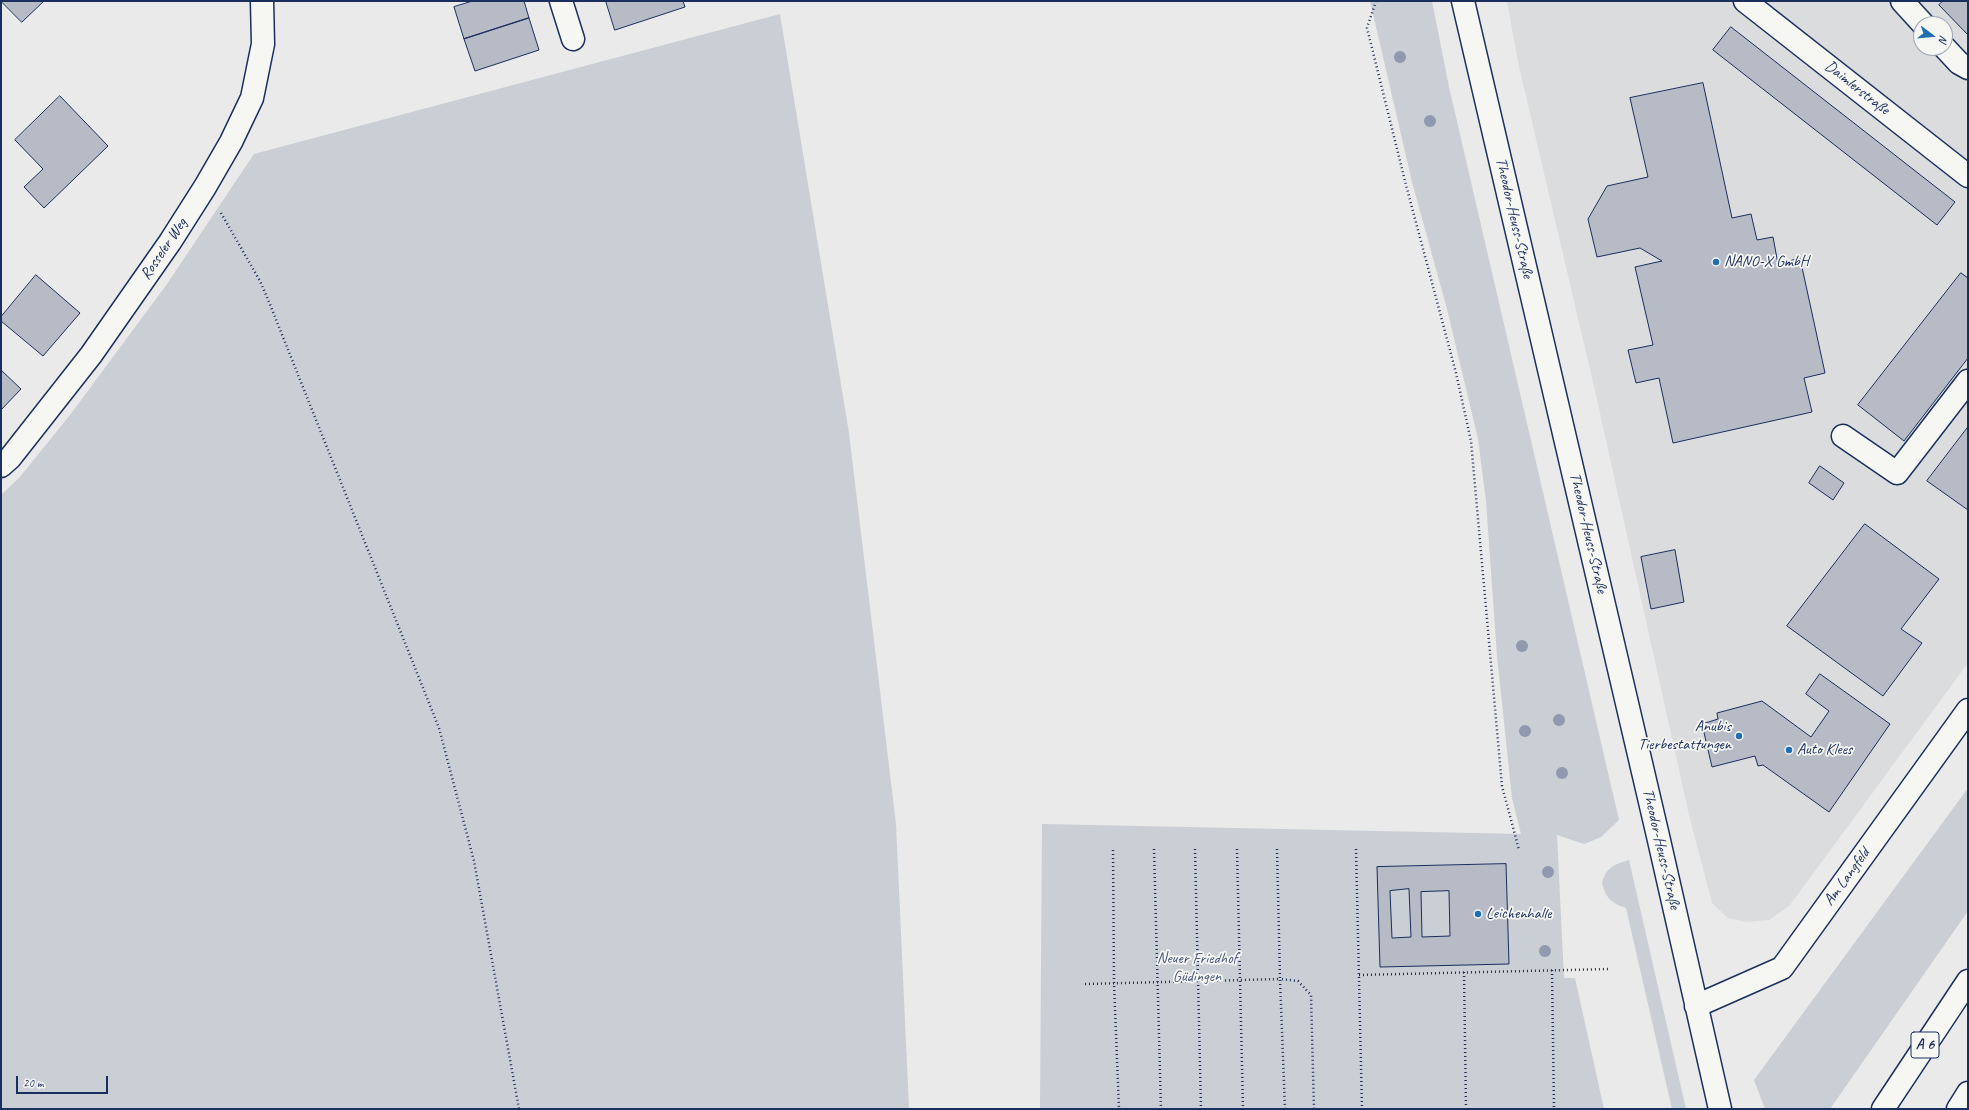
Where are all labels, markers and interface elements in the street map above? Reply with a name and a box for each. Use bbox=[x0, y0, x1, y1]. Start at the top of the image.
north arrow bbox=[1913, 16, 1953, 56]
text: N bbox=[1936, 34, 1951, 44]
street label: Daimlerstraße bbox=[1821, 57, 1893, 119]
street label: Theodor-Heuss-Straße bbox=[1491, 156, 1537, 280]
street label: Rosseler Weg bbox=[136, 214, 192, 284]
place label: NANO-X GmbH bbox=[1724, 252, 1809, 272]
marker: NANO-X GmbH bbox=[1711, 257, 1721, 267]
street label: Theodor-Heuss-Straße bbox=[1565, 471, 1611, 595]
place label: Anubis Tierbestattungen bbox=[1638, 717, 1731, 755]
marker: Anubis Tierbestattungen bbox=[1734, 731, 1744, 741]
place label: Auto Klees bbox=[1797, 740, 1852, 760]
marker: Auto Klees bbox=[1784, 745, 1794, 755]
street label: Theodor-Heuss-Straße bbox=[1638, 787, 1684, 911]
street label: Am Langfeld bbox=[1820, 844, 1874, 910]
place label: Leichenhalle bbox=[1486, 904, 1551, 924]
marker: Leichenhalle bbox=[1473, 909, 1483, 919]
park label: Neuer Friedhof Güdingen bbox=[1157, 949, 1237, 987]
road number: A 6 bbox=[1911, 1032, 1939, 1058]
scale bar bbox=[18, 1068, 110, 1094]
text: 20 m bbox=[23, 1075, 43, 1091]

